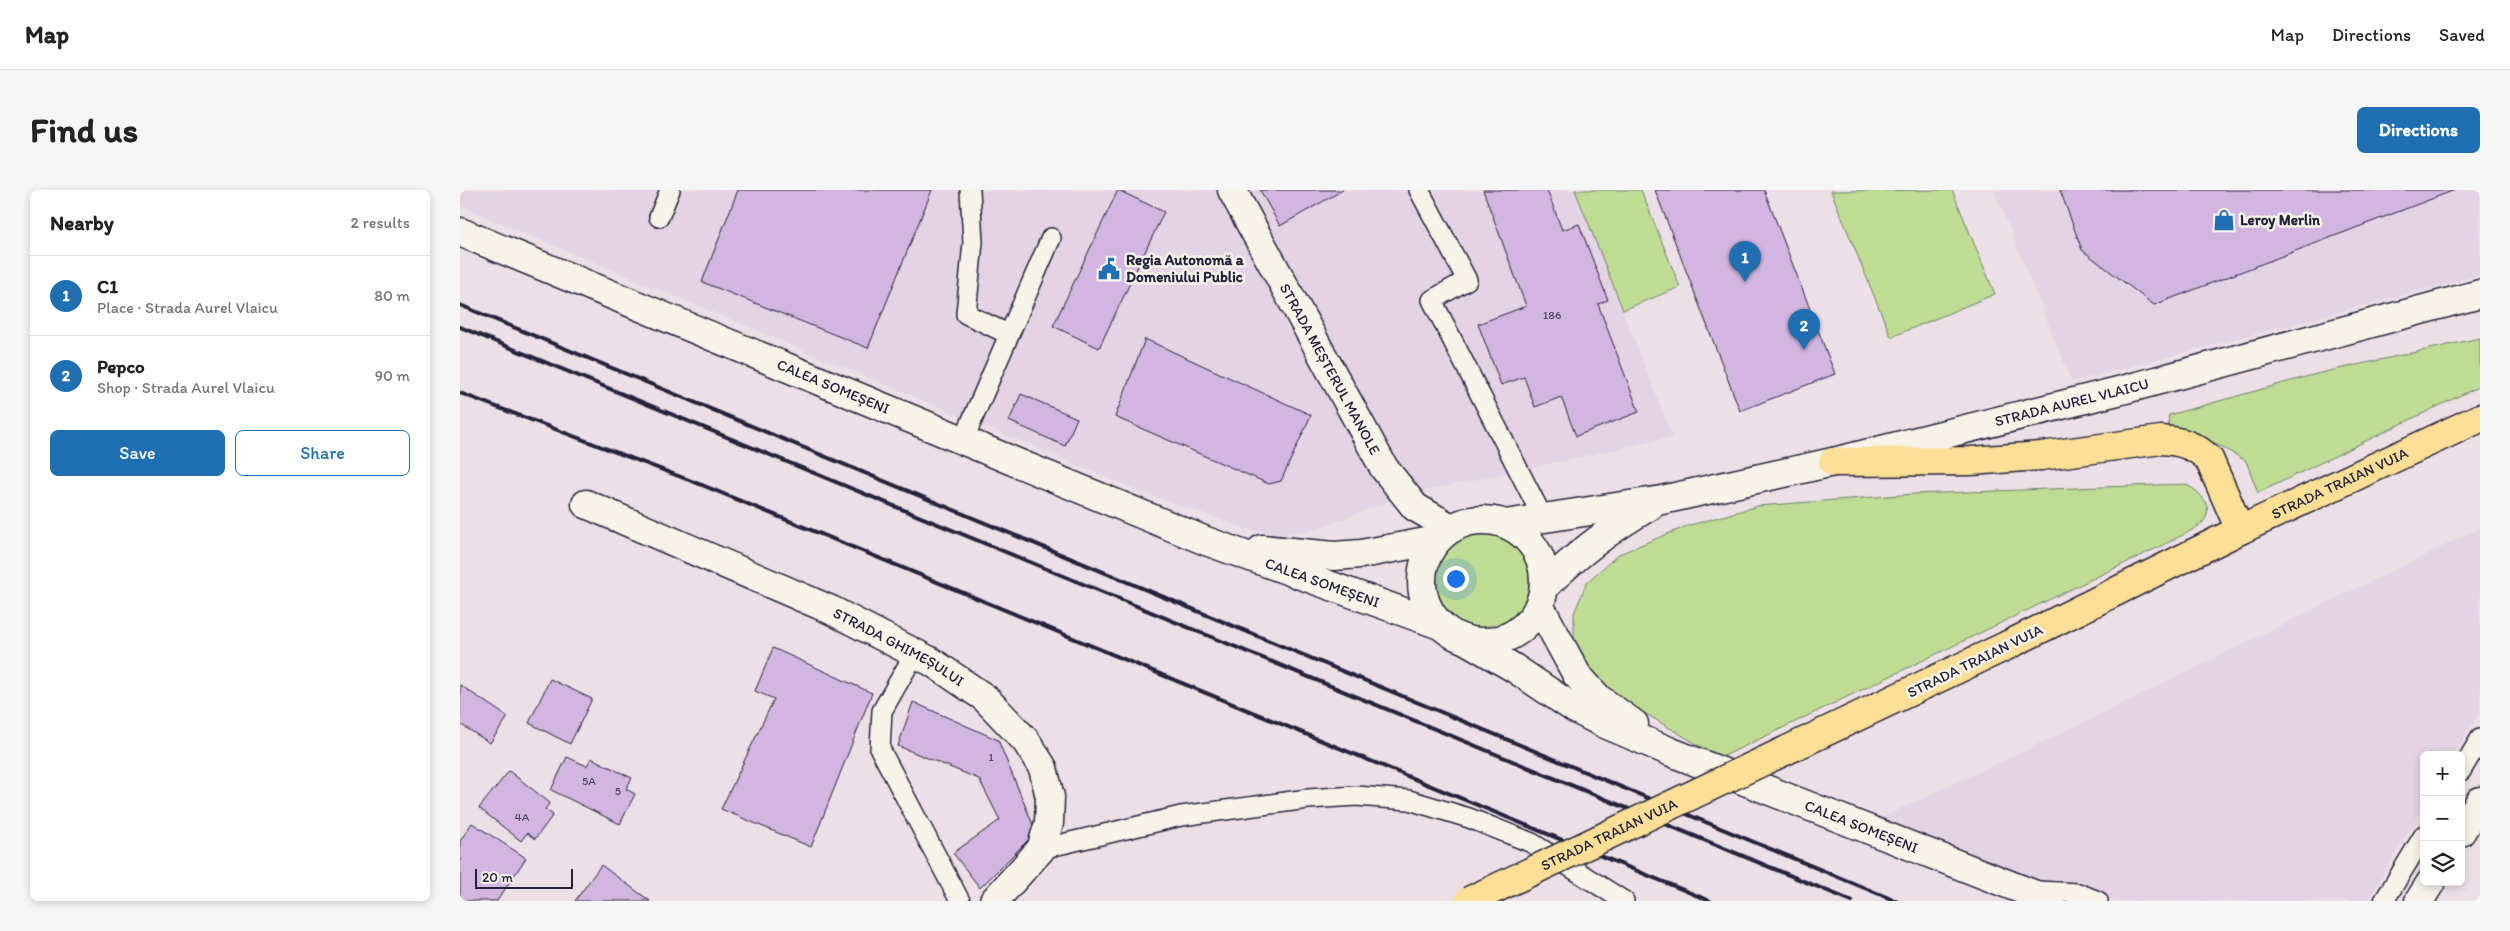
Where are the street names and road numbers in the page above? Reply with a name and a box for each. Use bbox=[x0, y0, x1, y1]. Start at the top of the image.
street label: STRADA MEȘTERUL MANOLE bbox=[1276, 280, 1384, 458]
street label: CALEA SOMEȘENI bbox=[774, 355, 892, 418]
street label: STRADA AUREL VLAICU bbox=[1993, 374, 2151, 430]
street label: STRADA TRAIAN VUIA bbox=[2269, 444, 2411, 523]
street label: CALEA SOMEȘENI bbox=[1263, 554, 1382, 612]
street label: STRADA GHIMEȘULUI bbox=[830, 604, 967, 690]
street label: STRADA TRAIAN VUIA bbox=[1904, 620, 2046, 702]
street label: STRADA TRAIAN VUIA bbox=[1538, 794, 1680, 875]
street label: CALEA SOMEȘENI bbox=[1802, 796, 1921, 857]

